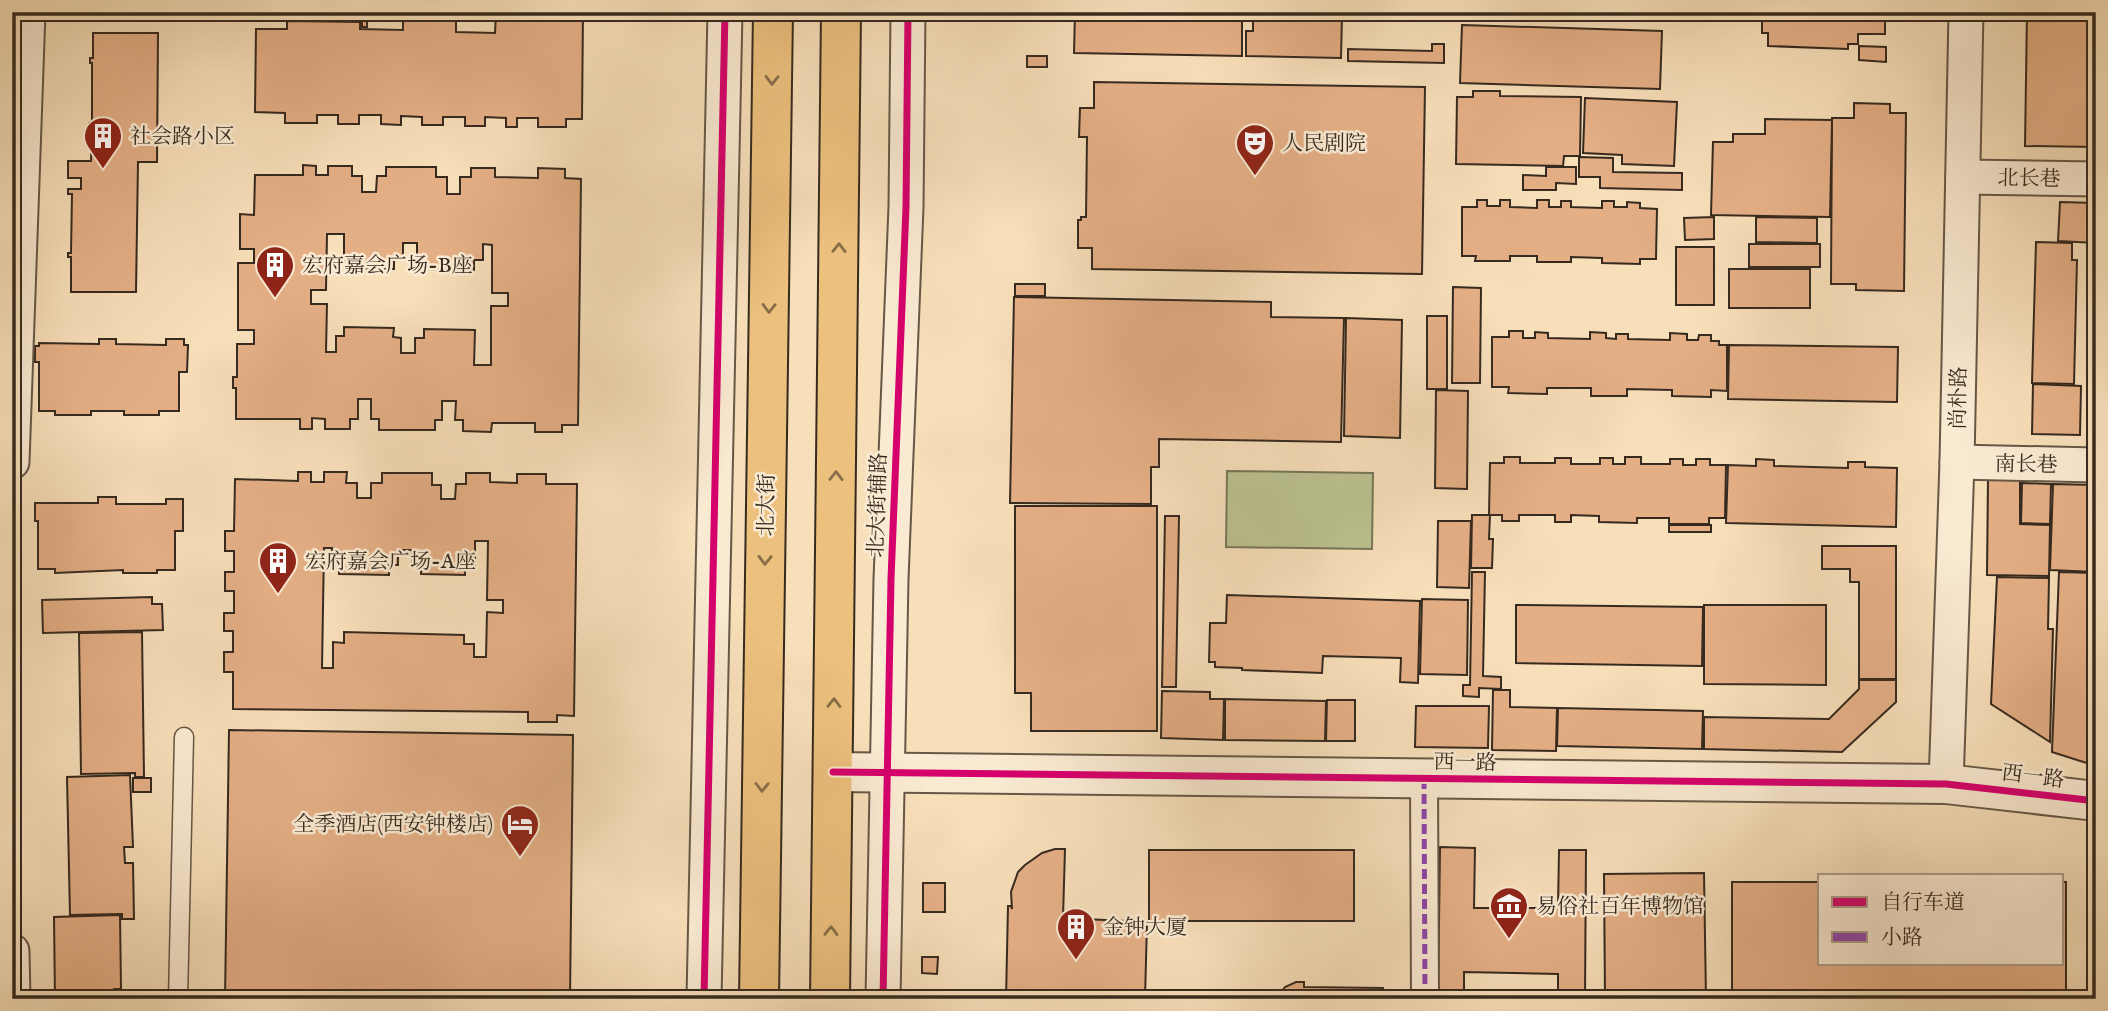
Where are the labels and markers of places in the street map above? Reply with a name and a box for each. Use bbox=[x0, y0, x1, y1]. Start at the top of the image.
building icon: 社会路小区 bbox=[82, 115, 124, 170]
theatre icon: 人民剧院 bbox=[1234, 122, 1276, 177]
place label: 社会路小区 bbox=[130, 124, 235, 151]
place label: 人民剧院 bbox=[1282, 131, 1366, 158]
building icon: 宏府嘉会广场-B座 bbox=[254, 244, 296, 299]
place label: 宏府嘉会广场-B座 bbox=[302, 253, 473, 280]
building icon: 宏府嘉会广场-A座 bbox=[257, 540, 299, 595]
place label: 宏府嘉会广场-A座 bbox=[305, 549, 476, 576]
hotel icon: 全季酒店(西安钟楼店) bbox=[499, 803, 541, 858]
place label: 全季酒店(西安钟楼店) bbox=[293, 812, 493, 839]
museum icon: 易俗社百年博物馆 bbox=[1488, 885, 1530, 940]
place label: 易俗社百年博物馆 bbox=[1536, 894, 1704, 921]
building icon: 金钟大厦 bbox=[1055, 906, 1097, 961]
place label: 金钟大厦 bbox=[1103, 915, 1187, 942]

